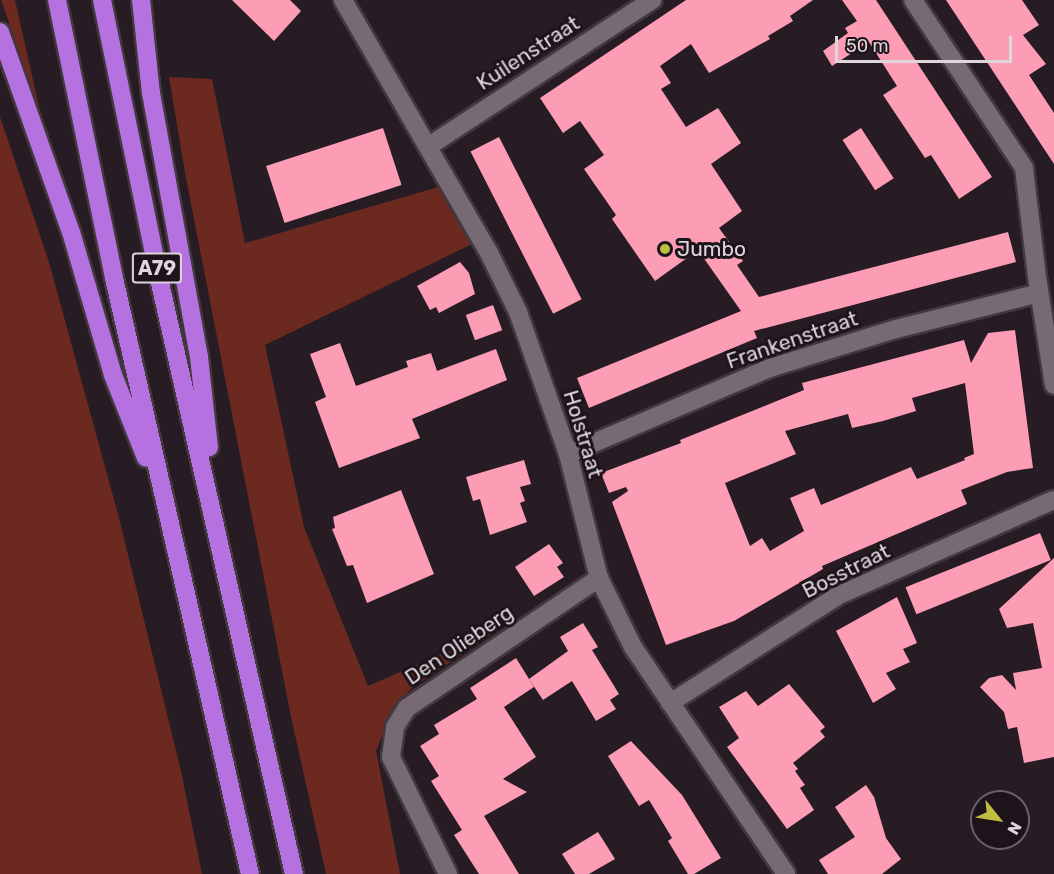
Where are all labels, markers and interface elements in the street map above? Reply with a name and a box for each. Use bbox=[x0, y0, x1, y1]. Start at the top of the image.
street label: Kuilenstraat bbox=[472, 10, 584, 96]
scale bar bbox=[838, 24, 1015, 62]
text: 50 m bbox=[846, 35, 889, 57]
place label: Jumbo bbox=[677, 236, 746, 262]
marker: Jumbo bbox=[658, 242, 672, 256]
road number: A79 bbox=[132, 251, 182, 285]
street label: Frankenstraat bbox=[723, 306, 861, 374]
street label: Holstraat bbox=[558, 387, 608, 481]
street label: Bosstraat bbox=[798, 538, 894, 604]
street label: Den Olieberg bbox=[400, 600, 518, 690]
north arrow bbox=[970, 790, 1030, 850]
text: N bbox=[1003, 819, 1025, 838]

